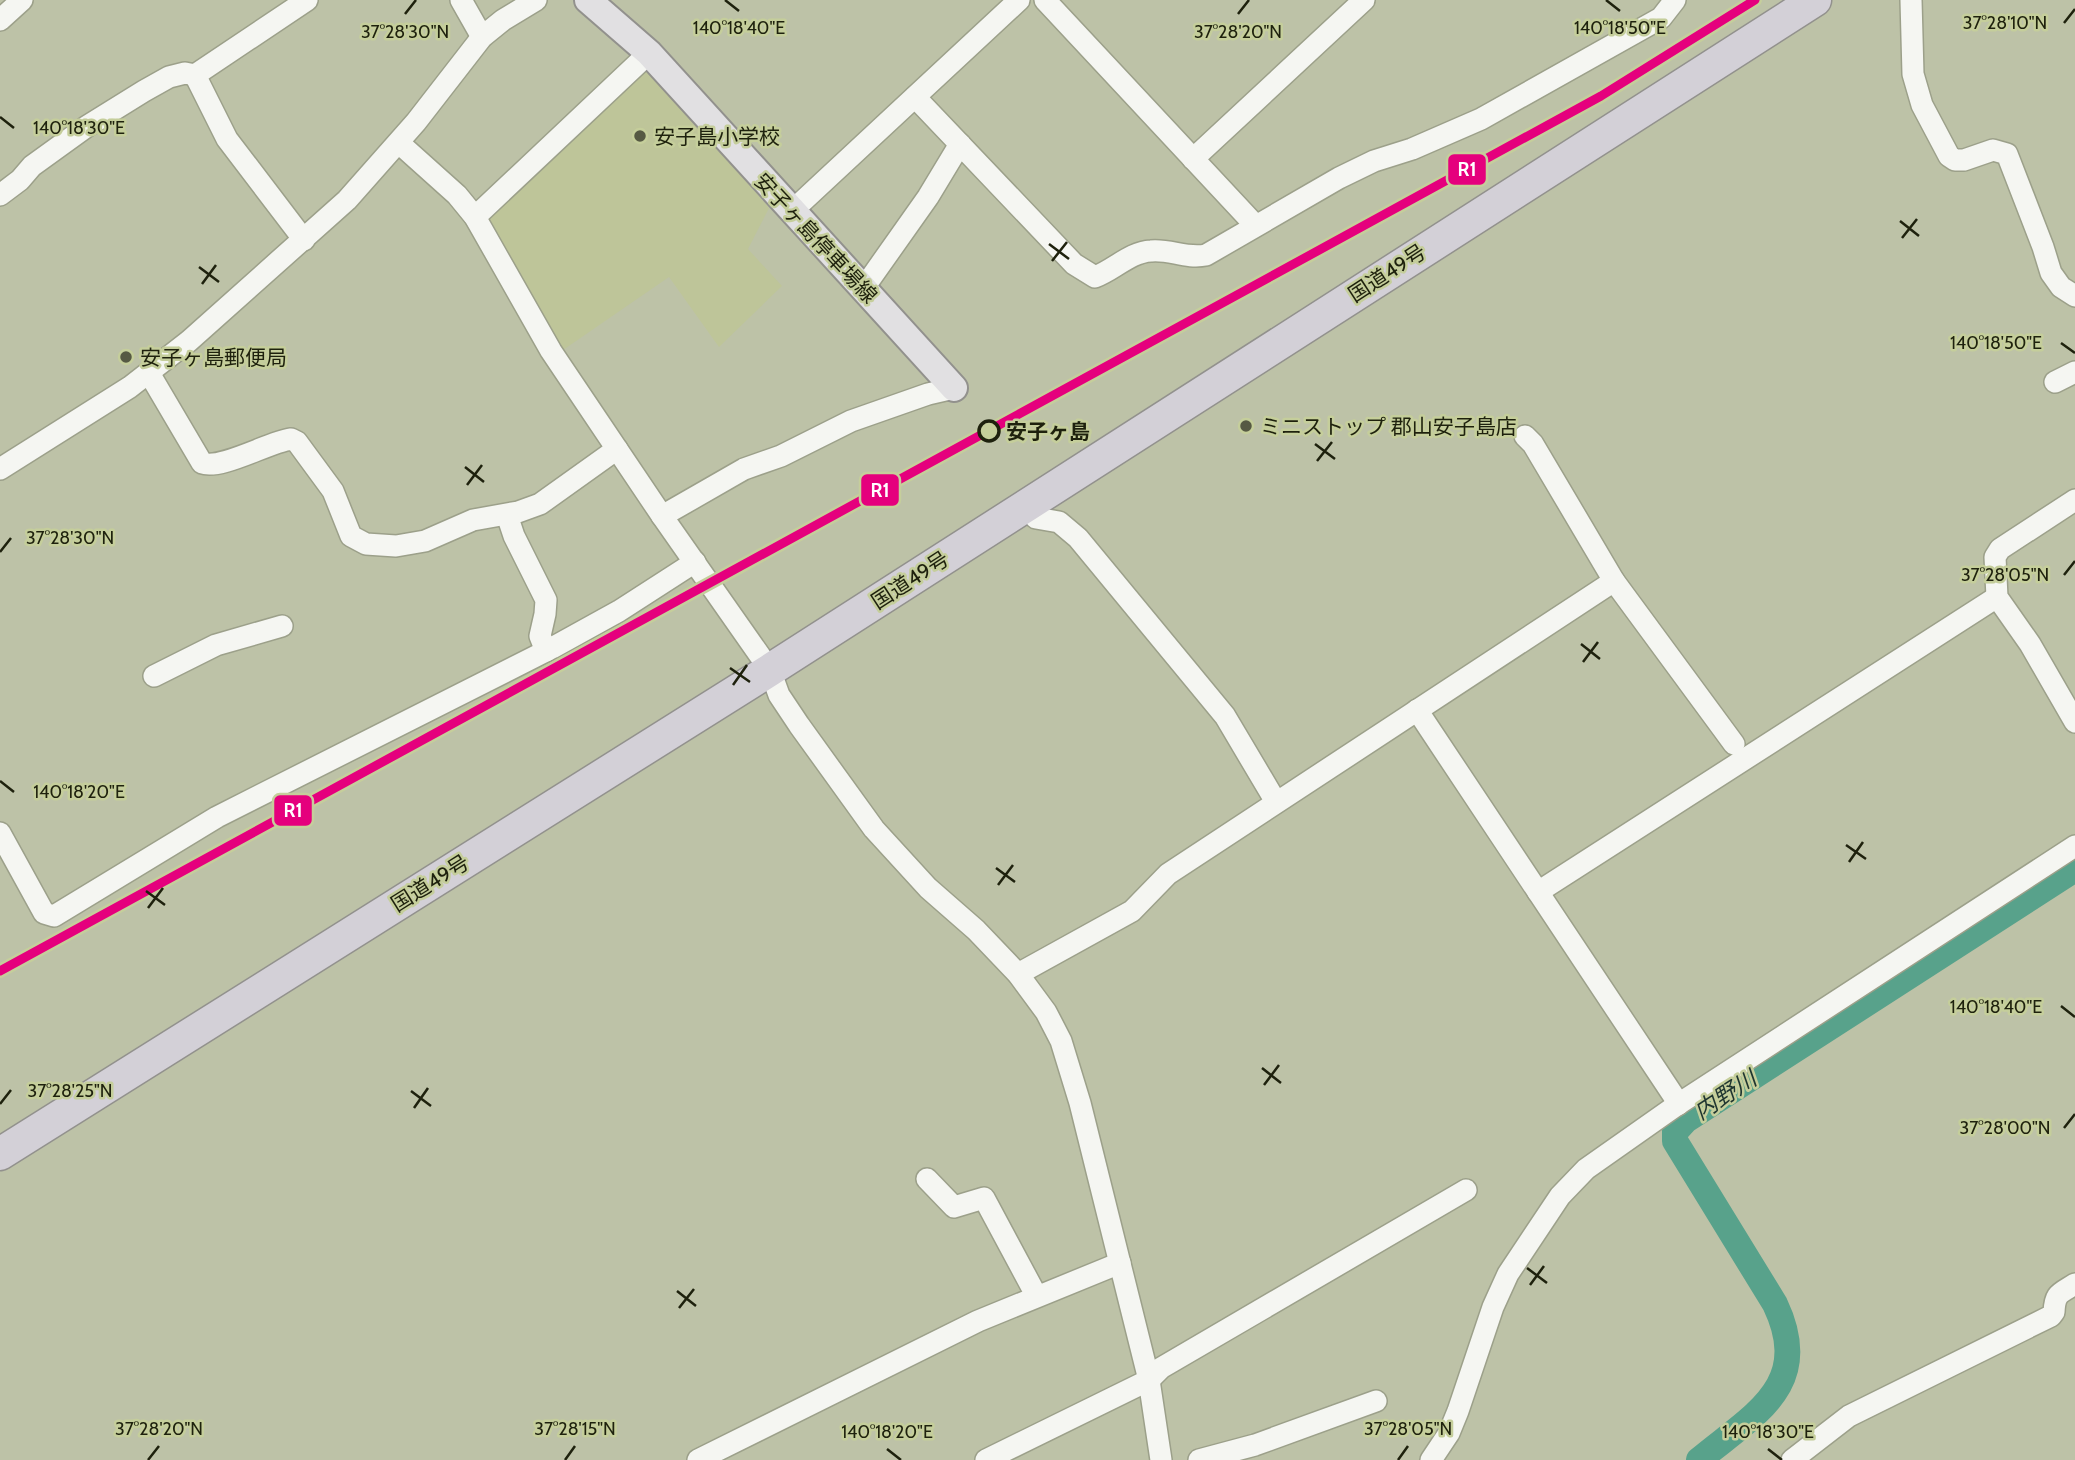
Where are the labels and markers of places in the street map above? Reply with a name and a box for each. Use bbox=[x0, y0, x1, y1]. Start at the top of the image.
place label: 安子島小学校 bbox=[654, 124, 780, 149]
marker: 安子島小学校 bbox=[632, 128, 648, 144]
place label: 安子ヶ島郵便局 bbox=[140, 345, 287, 370]
marker: 安子ヶ島郵便局 bbox=[118, 349, 134, 365]
place label: ミニストップ 郡山安子島店 bbox=[1260, 414, 1517, 439]
marker: ミニストップ 郡山安子島店 bbox=[1238, 418, 1254, 434]
place label: 安子ヶ島 bbox=[1006, 419, 1090, 444]
marker: 安子ヶ島 bbox=[978, 420, 1000, 442]

